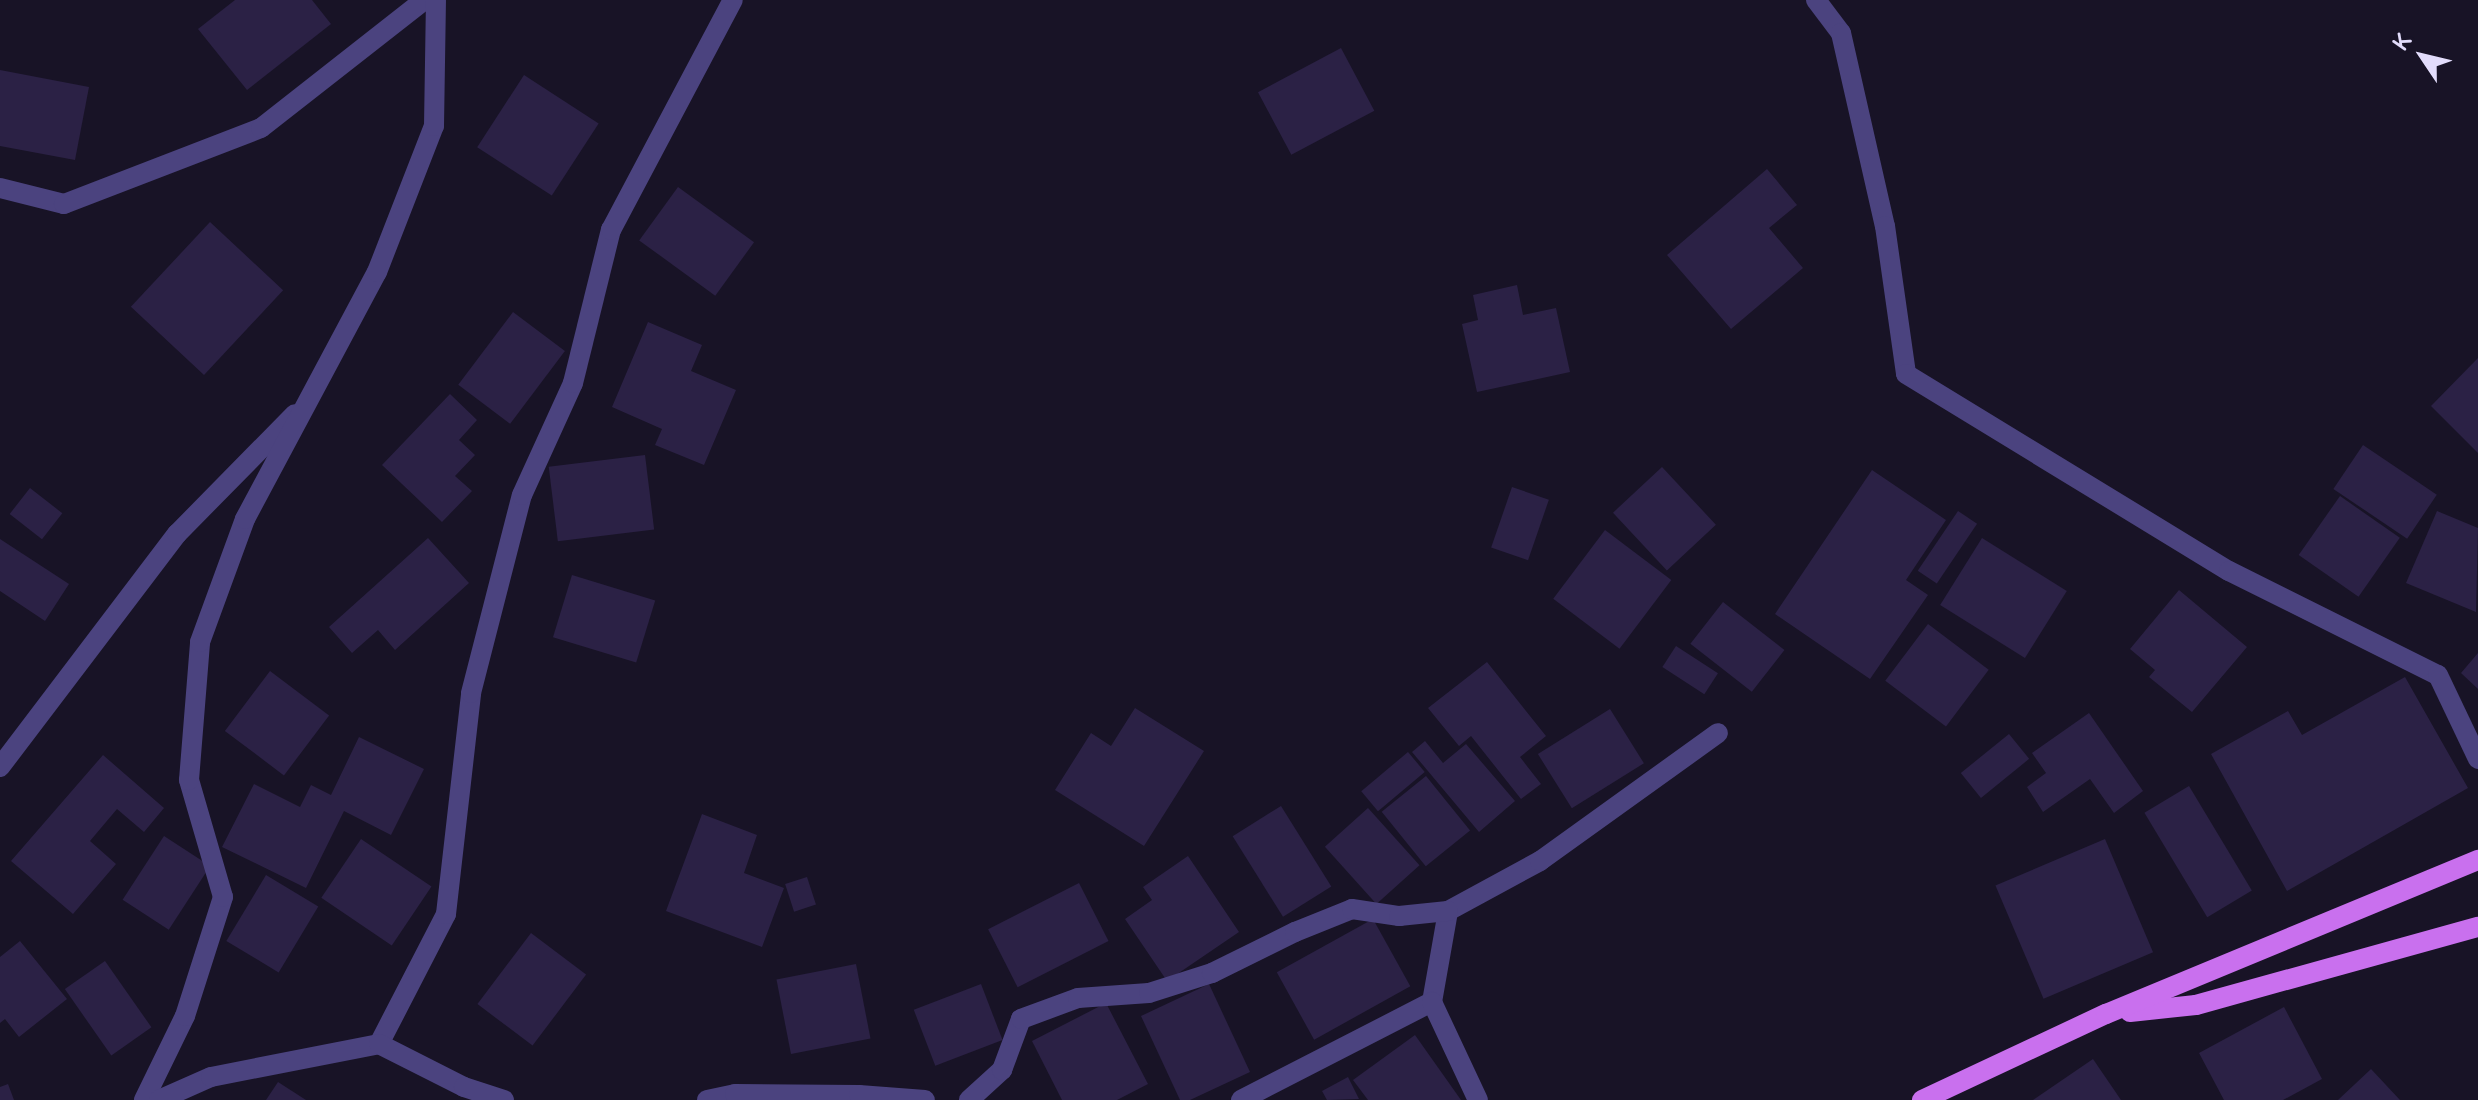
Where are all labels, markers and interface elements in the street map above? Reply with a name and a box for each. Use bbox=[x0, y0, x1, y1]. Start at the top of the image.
north arrow bbox=[2382, 16, 2462, 96]
text: K bbox=[2387, 29, 2417, 56]

